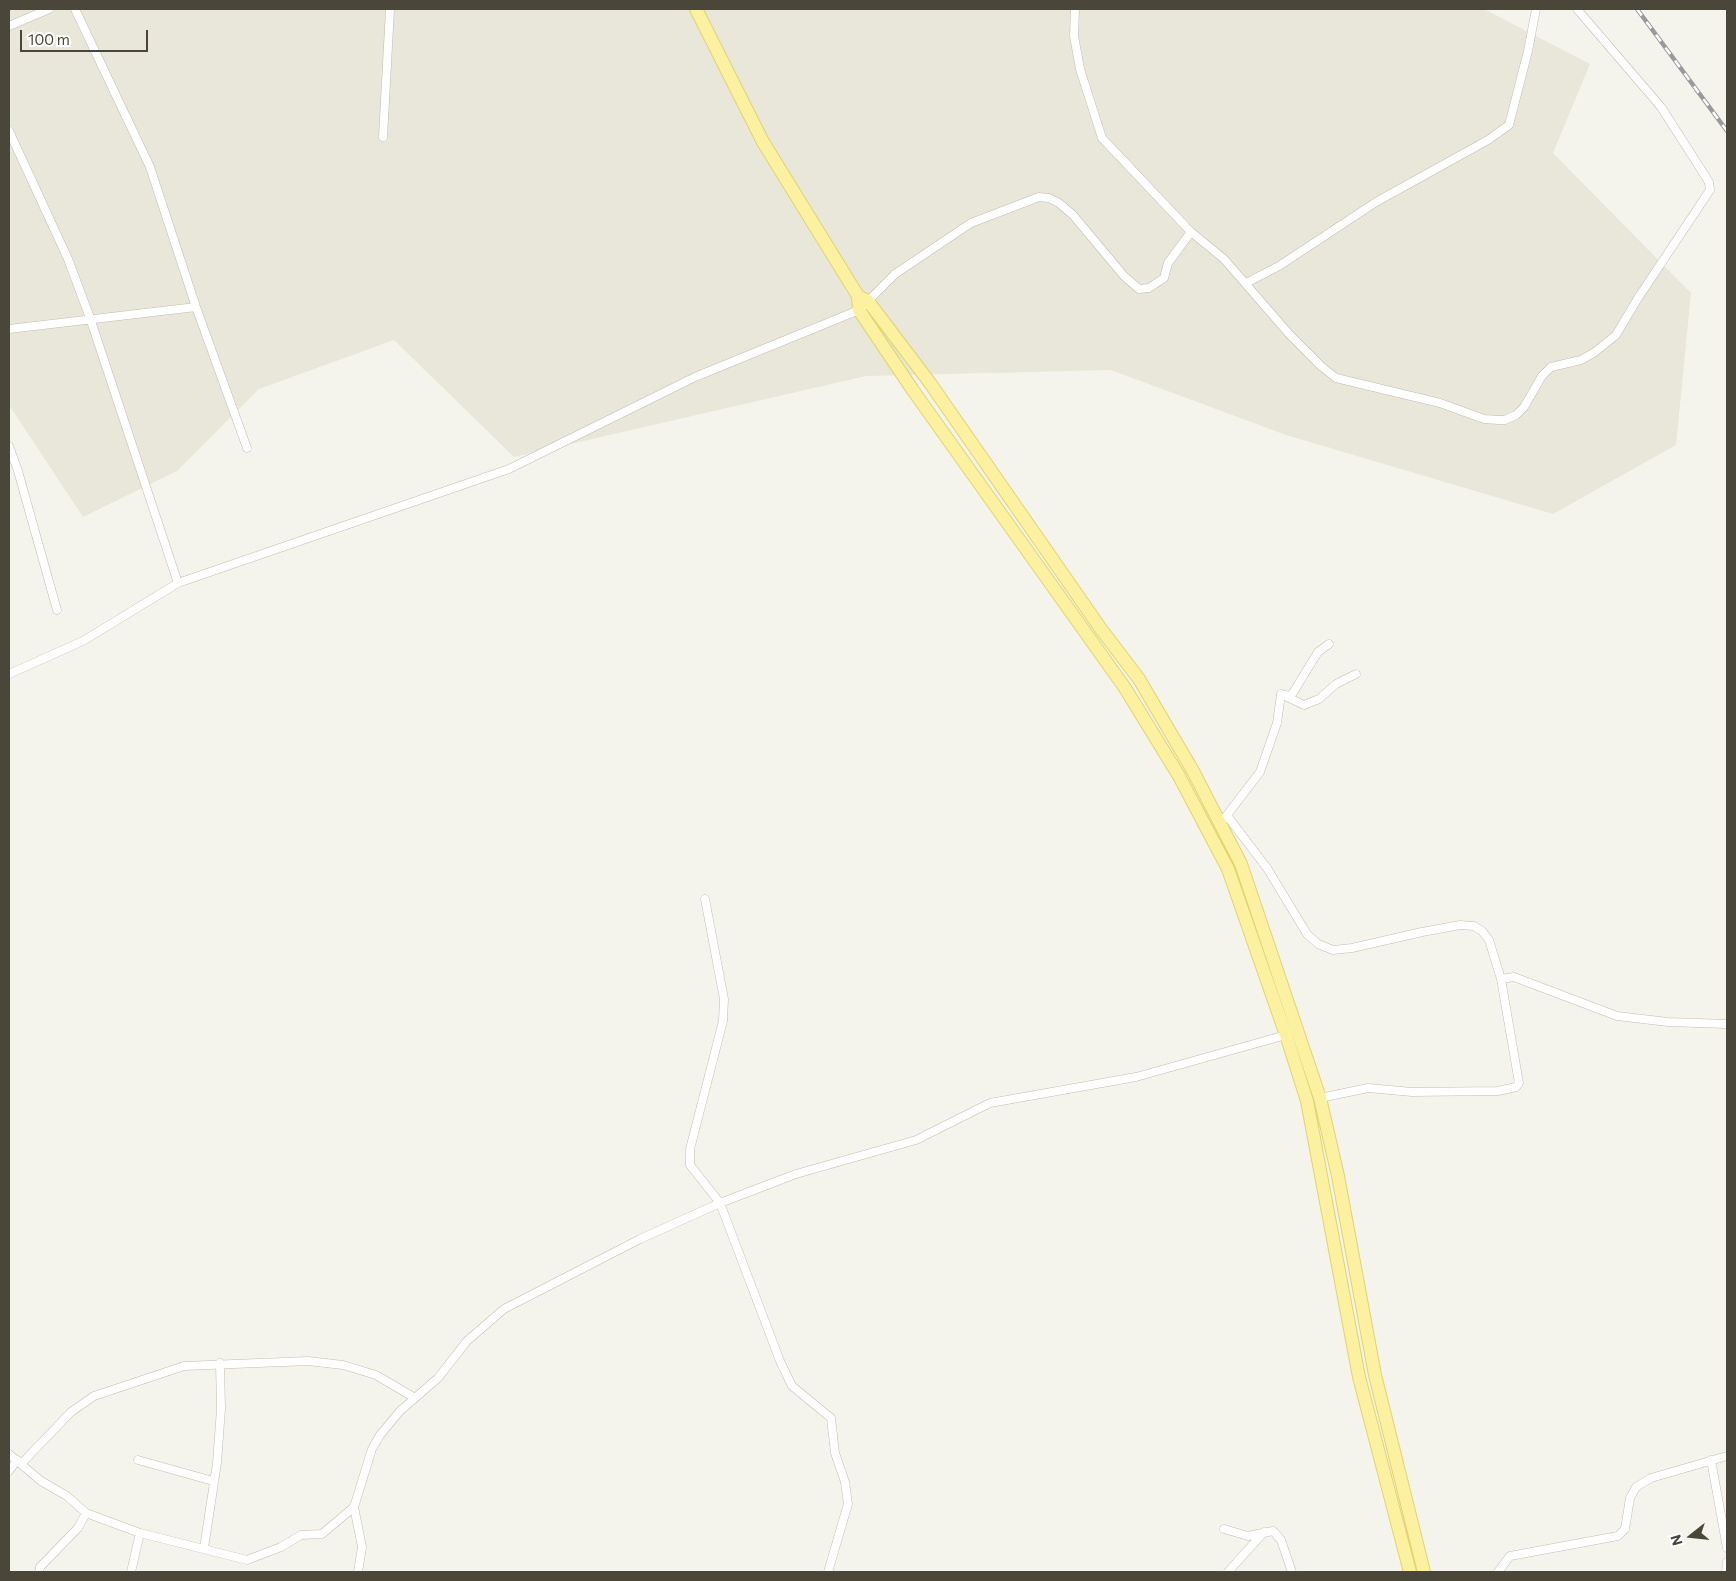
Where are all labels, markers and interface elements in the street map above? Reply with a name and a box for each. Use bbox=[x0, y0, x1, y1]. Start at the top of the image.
scale bar bbox=[22, 20, 150, 52]
text: 100 m bbox=[28, 30, 70, 48]
north arrow bbox=[1666, 1511, 1716, 1561]
text: N bbox=[1666, 1533, 1686, 1548]

